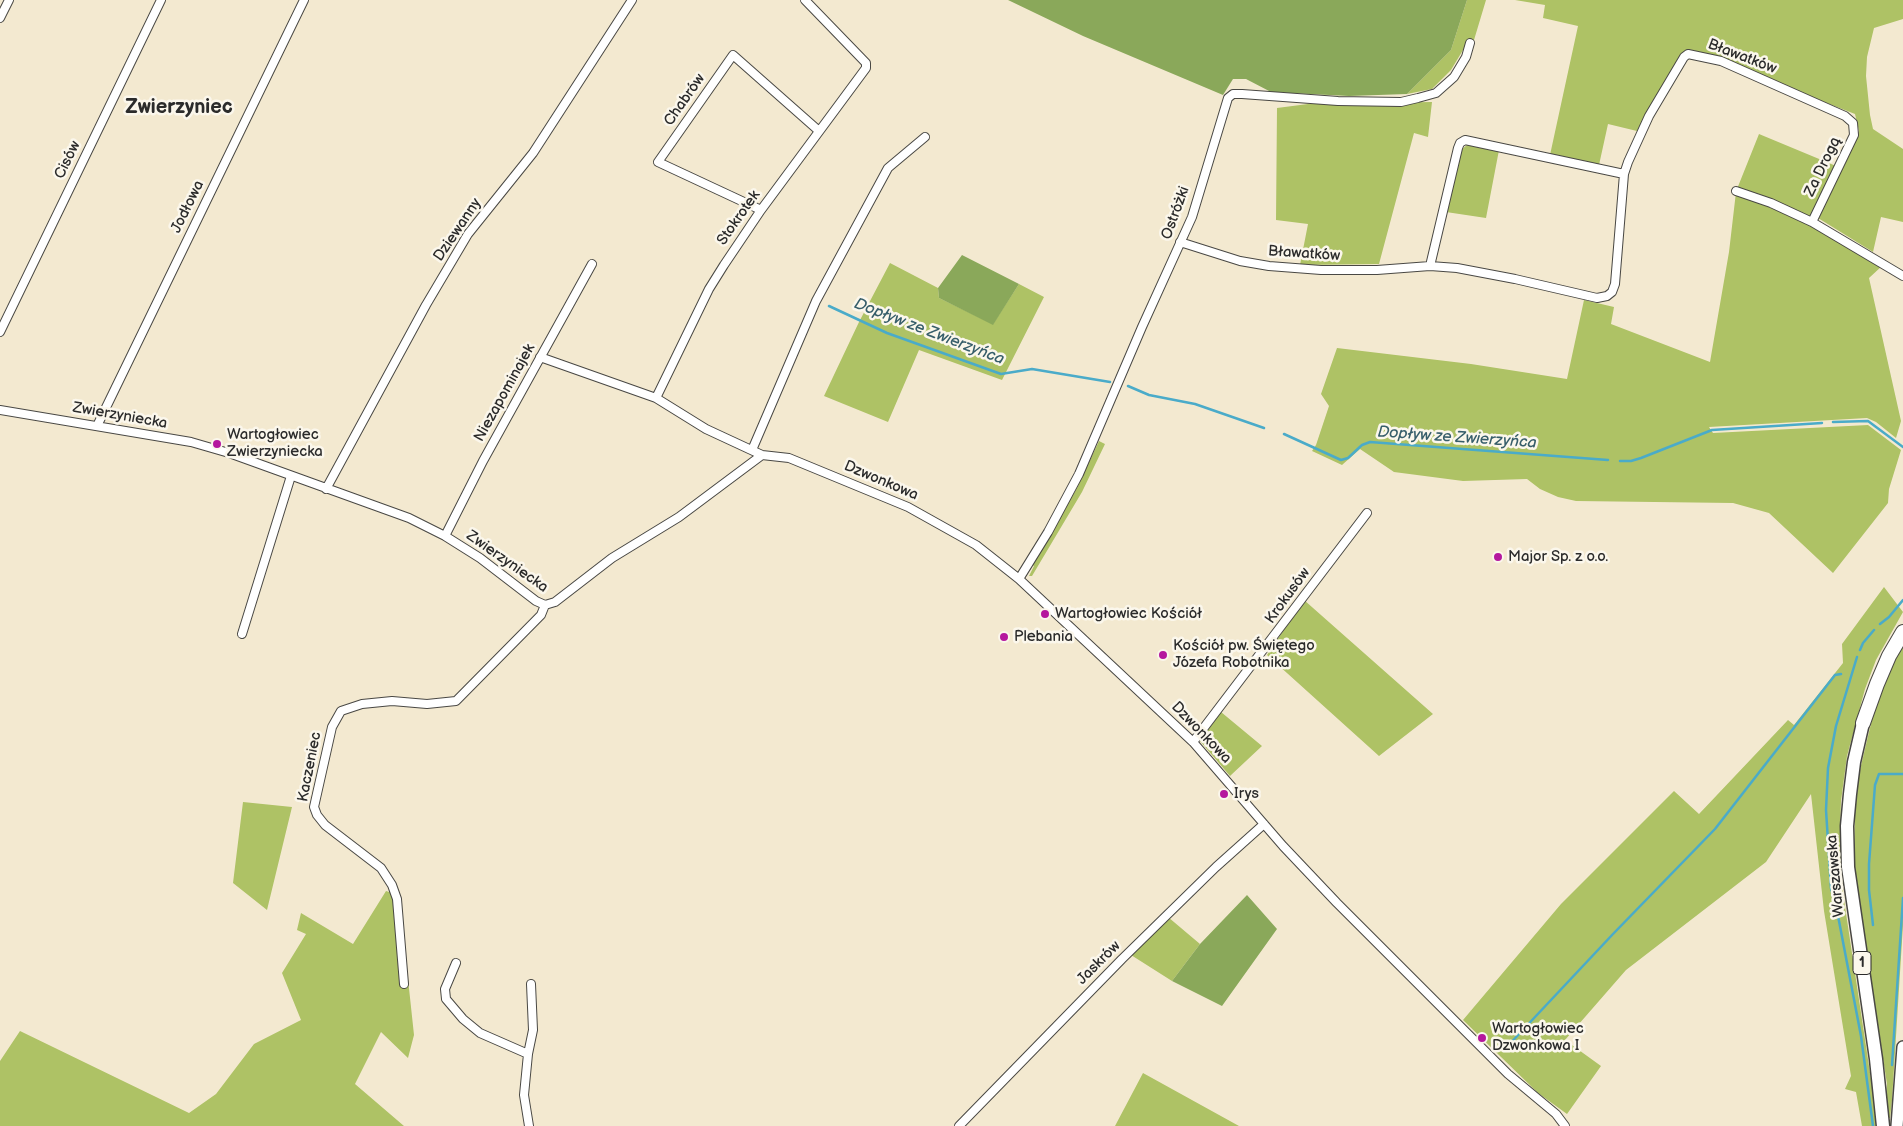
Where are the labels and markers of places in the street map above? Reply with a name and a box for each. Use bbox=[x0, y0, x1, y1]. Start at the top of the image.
place label: Wartogłowiec Zwierzyniecka bbox=[227, 426, 323, 461]
marker: Wartogłowiec Zwierzyniecka bbox=[211, 438, 223, 450]
place label: Major Sp. z o.o. bbox=[1508, 548, 1608, 566]
marker: Major Sp. z o.o. bbox=[1492, 551, 1504, 563]
place label: Wartogłowiec Kościół bbox=[1055, 605, 1202, 623]
marker: Wartogłowiec Kościół bbox=[1039, 608, 1051, 620]
place label: Plebania bbox=[1014, 628, 1073, 646]
marker: Plebania bbox=[998, 631, 1010, 643]
place label: Kościół pw. Świętego Józefa Robotnika bbox=[1173, 637, 1315, 672]
marker: Kościół pw. Świętego Józefa Robotnika bbox=[1157, 649, 1169, 661]
place label: Irys bbox=[1234, 785, 1259, 803]
marker: Irys bbox=[1218, 788, 1230, 800]
place label: Wartogłowiec Dzwonkowa I bbox=[1492, 1020, 1584, 1055]
marker: Wartogłowiec Dzwonkowa I bbox=[1476, 1032, 1488, 1044]

